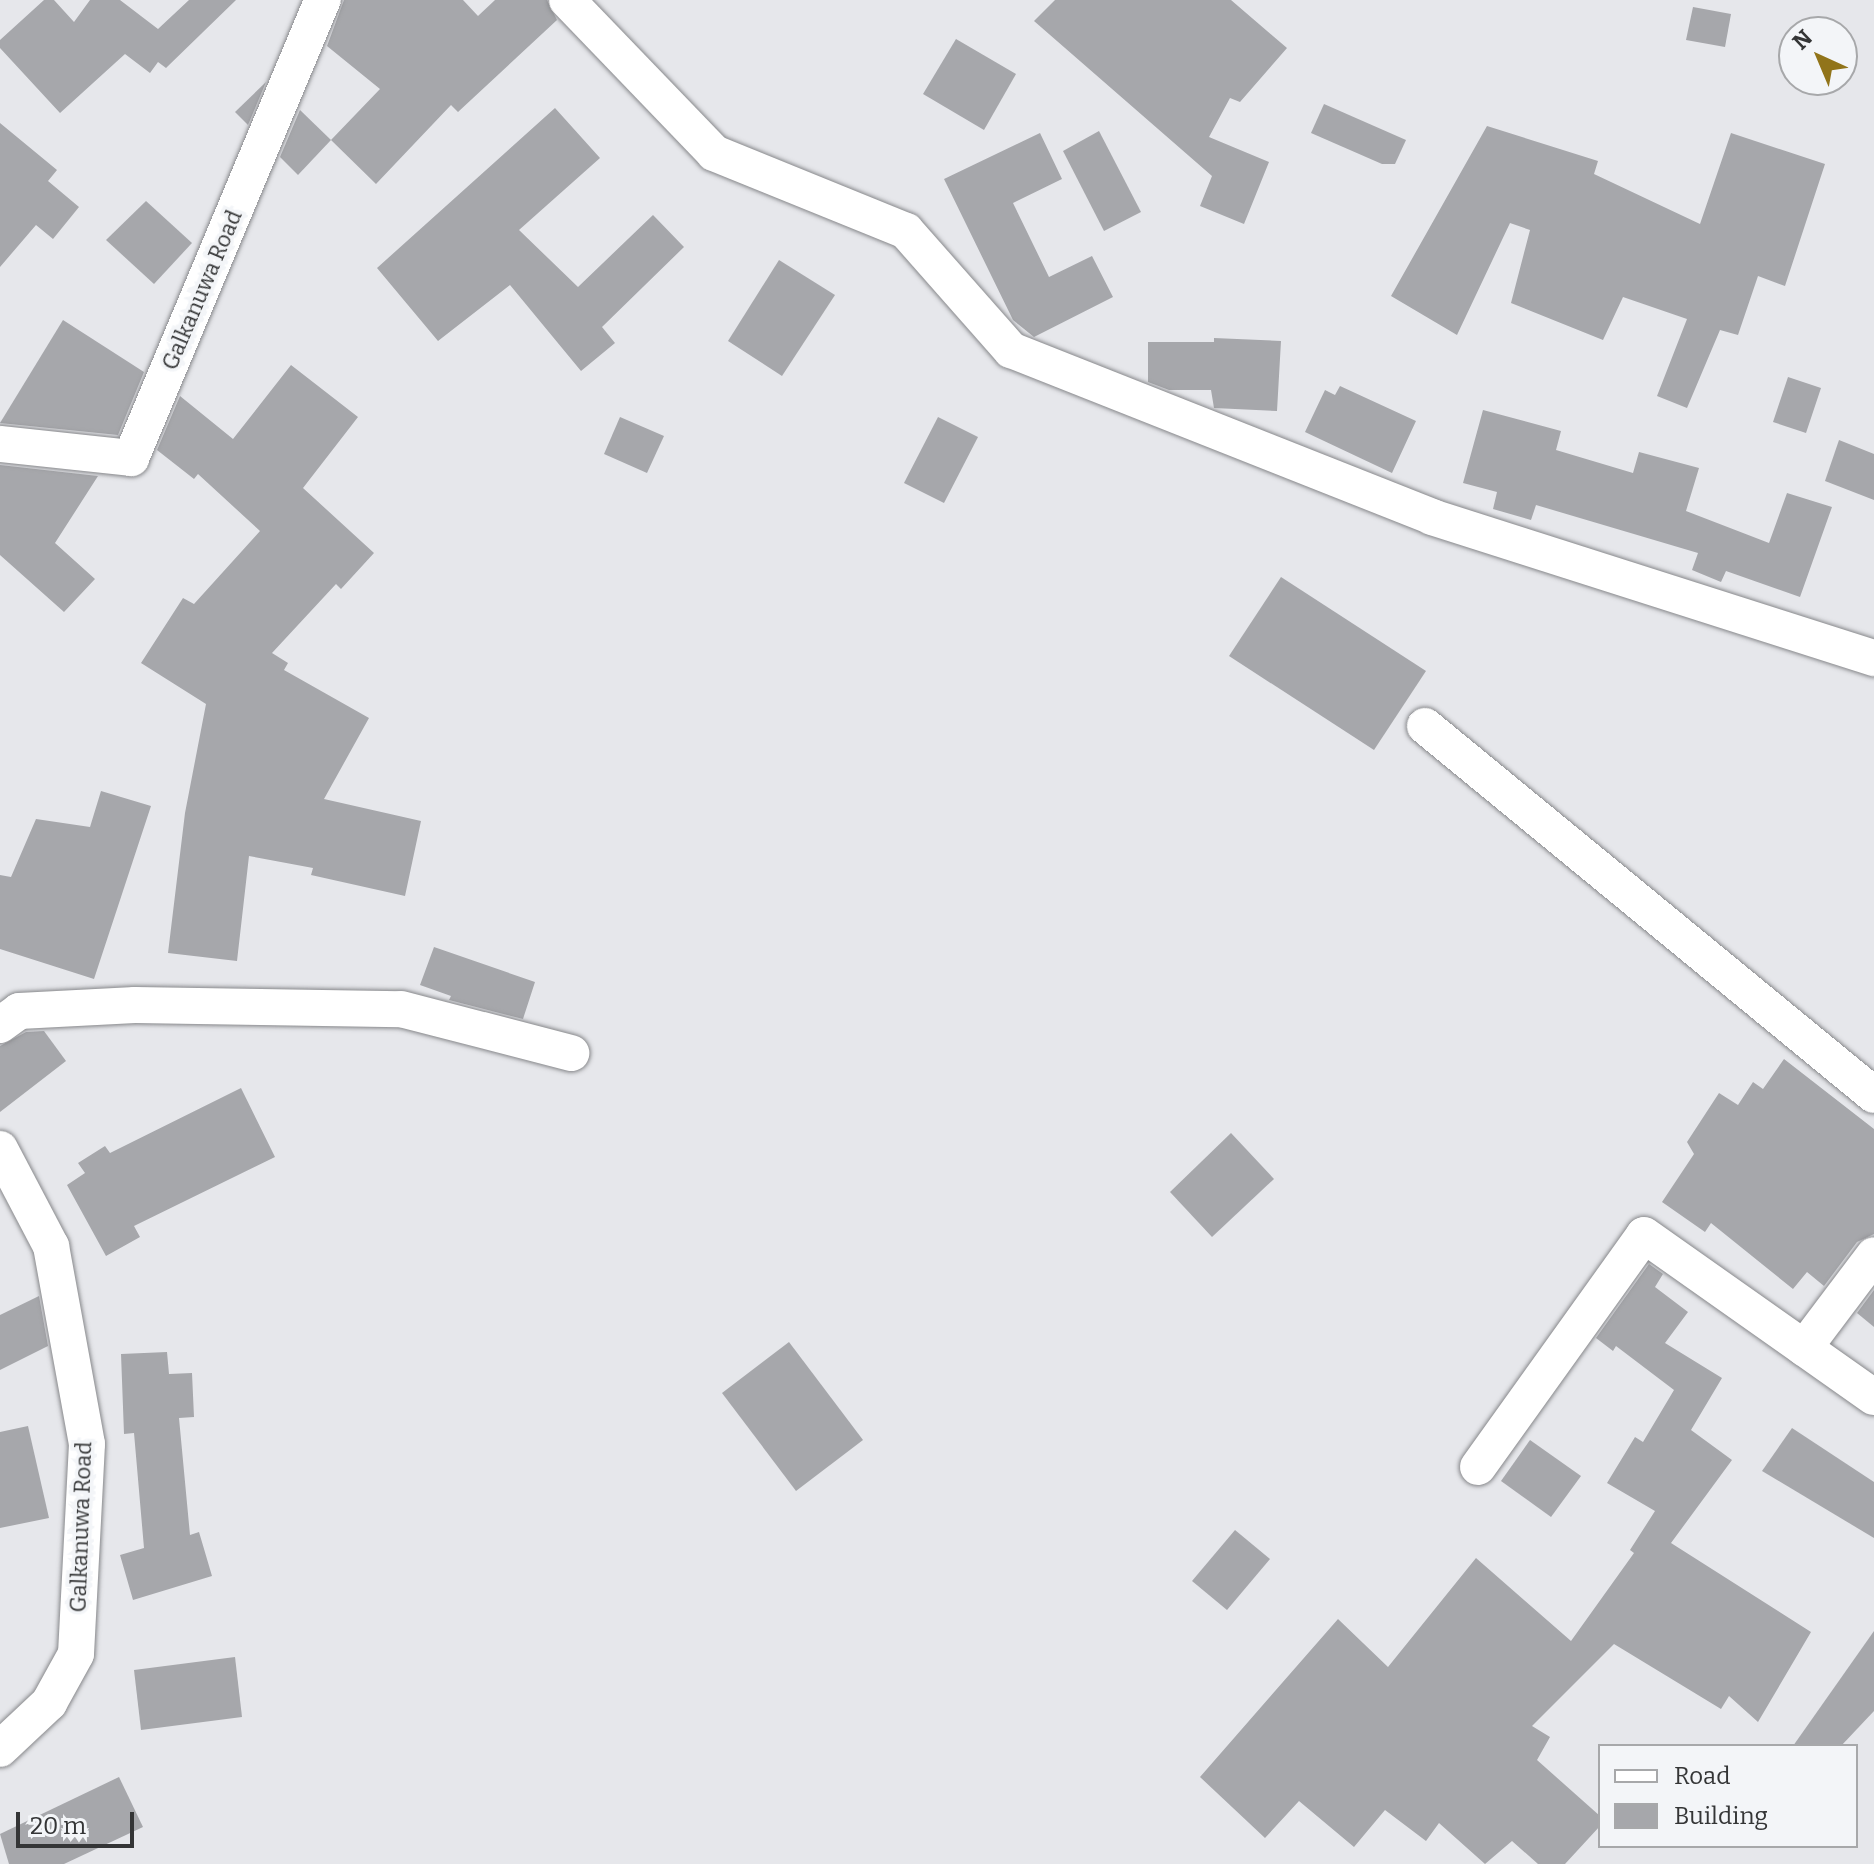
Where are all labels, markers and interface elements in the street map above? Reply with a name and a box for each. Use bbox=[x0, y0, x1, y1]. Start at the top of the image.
north arrow bbox=[1778, 16, 1858, 96]
text: N bbox=[1787, 24, 1818, 55]
street label: Galkanuwa Road bbox=[156, 206, 248, 374]
street label: Galkanuwa Road bbox=[65, 1441, 97, 1613]
legend bbox=[1598, 1744, 1858, 1848]
text: Road bbox=[1674, 1762, 1730, 1790]
scale bar bbox=[20, 1796, 138, 1846]
text: Building bbox=[1674, 1802, 1768, 1830]
text: 20 m bbox=[30, 1812, 86, 1840]

